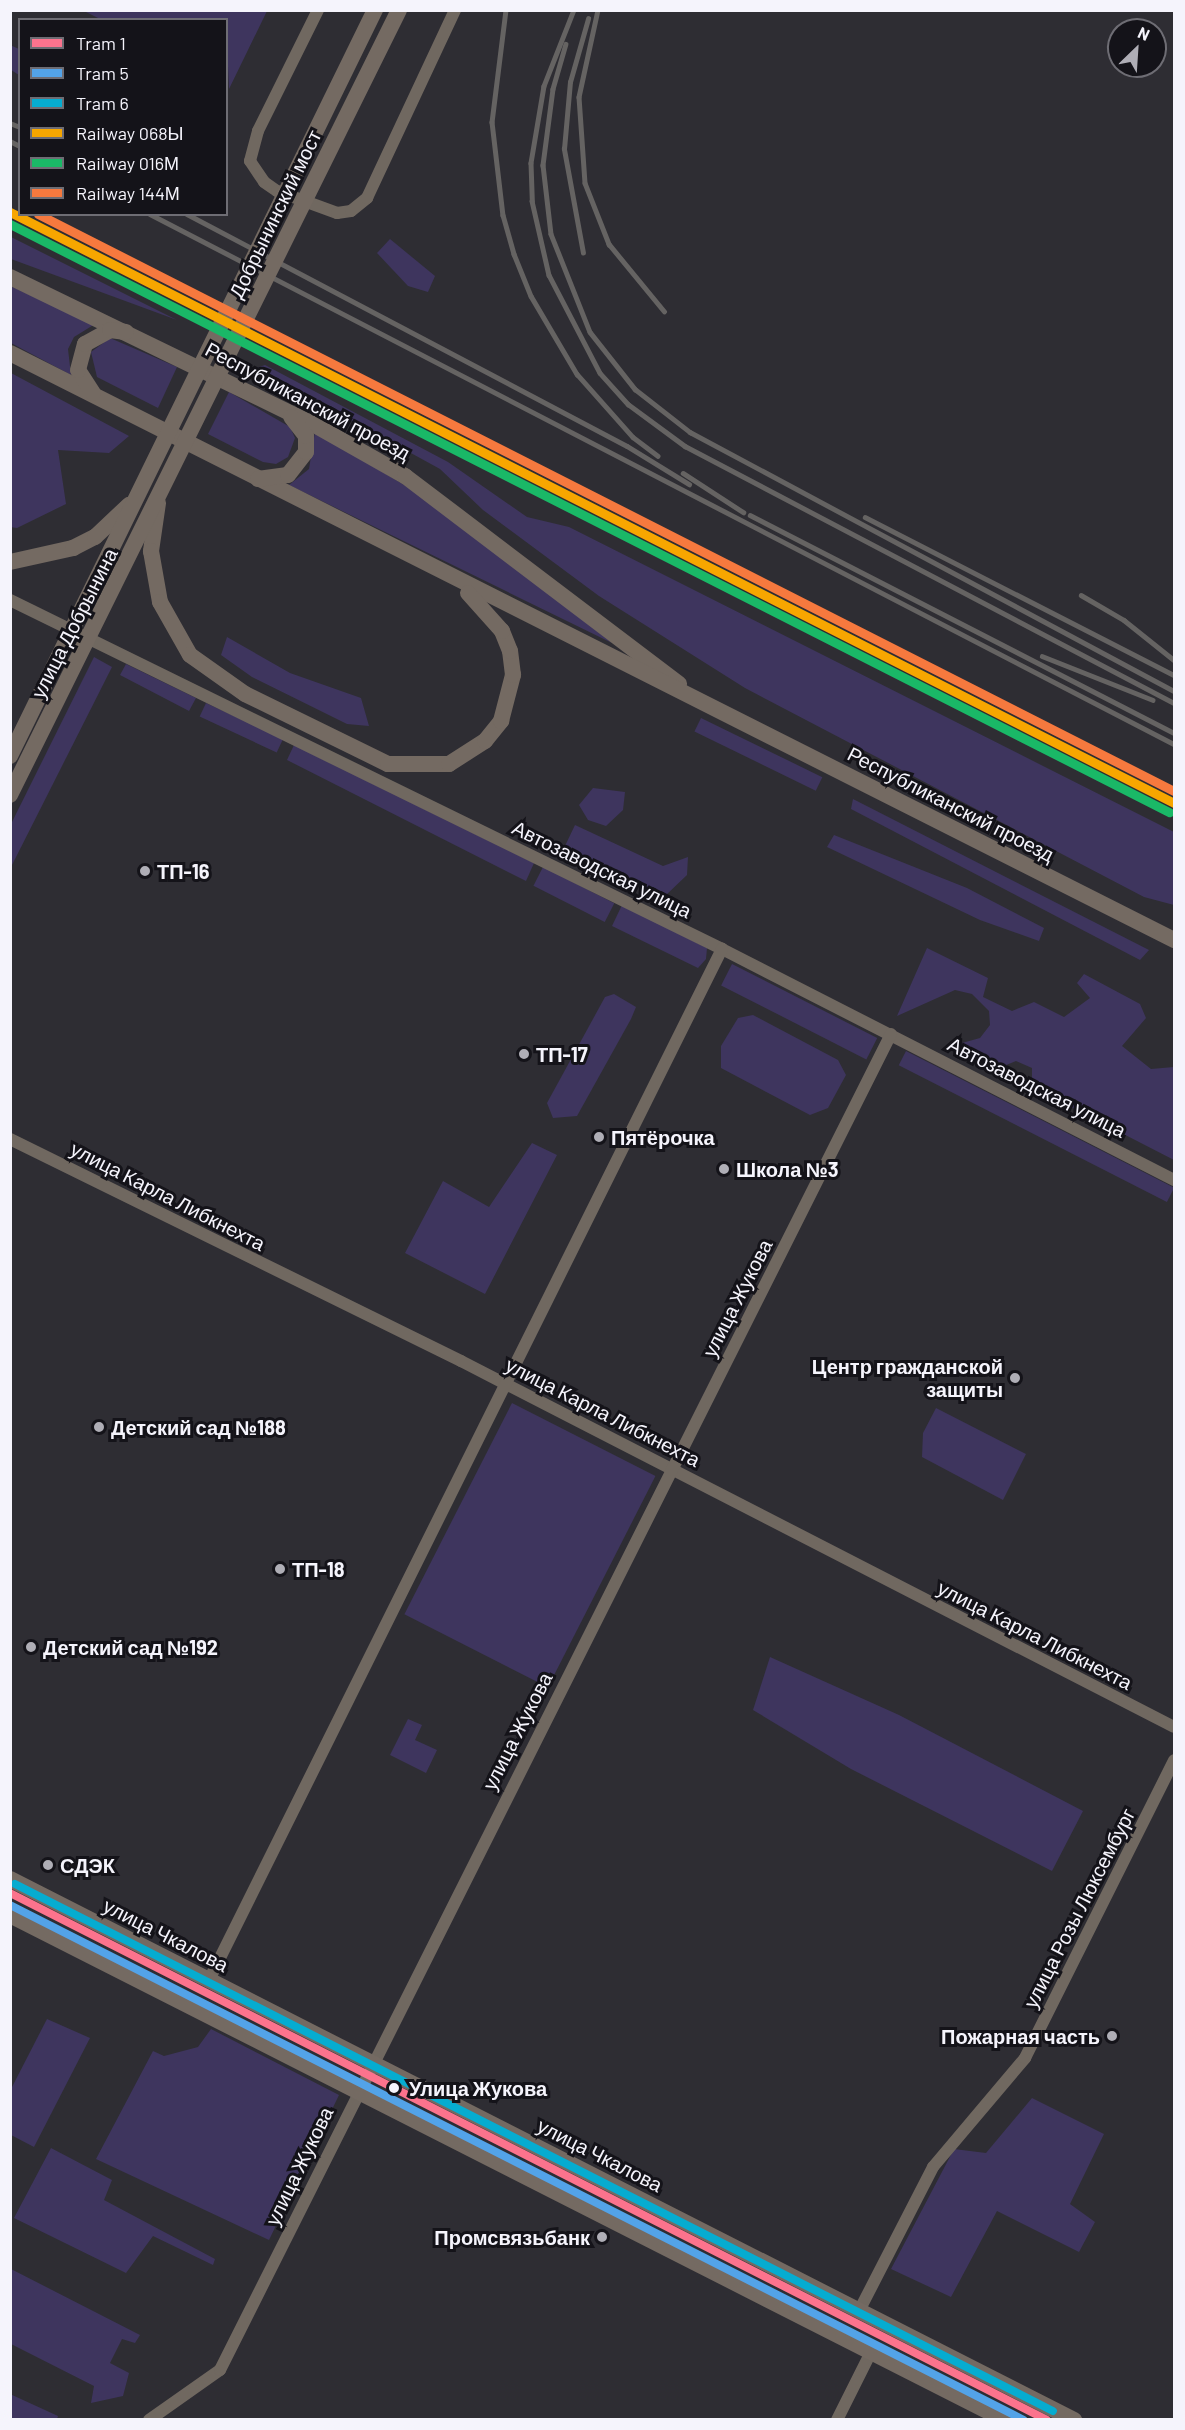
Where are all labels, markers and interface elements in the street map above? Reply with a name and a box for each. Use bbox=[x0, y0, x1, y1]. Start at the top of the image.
legend bbox=[18, 18, 228, 216]
north arrow bbox=[1107, 18, 1167, 78]
text: N bbox=[1135, 22, 1153, 44]
text: Tram 1 bbox=[76, 32, 126, 54]
text: Tram 5 bbox=[76, 62, 129, 84]
text: Tram 6 bbox=[76, 92, 129, 114]
text: Railway 068Ы bbox=[76, 122, 183, 144]
street label: Добрынинский мост bbox=[224, 126, 326, 302]
text: Railway 016М bbox=[76, 152, 179, 174]
text: Railway 144М bbox=[76, 182, 180, 204]
street label: Республиканский проезд bbox=[201, 337, 415, 465]
street label: улица Добрынина bbox=[26, 544, 122, 702]
street label: Республиканский проезд bbox=[844, 741, 1058, 867]
street label: Автозаводская улица bbox=[508, 815, 696, 923]
place label: ТП-16 bbox=[157, 859, 210, 883]
marker: ТП-16 bbox=[138, 864, 152, 878]
street label: Автозаводская улица bbox=[944, 1032, 1130, 1142]
place label: ТП-17 bbox=[536, 1042, 588, 1066]
marker: ТП-17 bbox=[517, 1047, 531, 1061]
place label: Пятёрочка bbox=[611, 1125, 715, 1149]
marker: Пятёрочка bbox=[592, 1130, 606, 1144]
street label: улица Карла Либкнехта bbox=[67, 1136, 269, 1256]
place label: Школа №3 bbox=[736, 1157, 838, 1181]
marker: Школа №3 bbox=[717, 1162, 731, 1176]
street label: улица Жукова bbox=[697, 1235, 777, 1361]
street label: улица Карла Либкнехта bbox=[502, 1352, 704, 1472]
place label: Центр гражданской защиты bbox=[812, 1354, 1003, 1401]
marker: Центр гражданской защиты bbox=[1008, 1371, 1022, 1385]
place label: Детский сад №188 bbox=[111, 1415, 286, 1439]
marker: Детский сад №188 bbox=[92, 1420, 106, 1434]
place label: ТП-18 bbox=[292, 1557, 345, 1581]
marker: ТП-18 bbox=[273, 1562, 287, 1576]
street label: улица Карла Либкнехта bbox=[934, 1575, 1136, 1695]
place label: Детский сад №192 bbox=[43, 1635, 218, 1659]
marker: Детский сад №192 bbox=[24, 1640, 38, 1654]
street label: улица Жукова bbox=[477, 1668, 557, 1794]
street label: улица Розы Люксембург bbox=[1018, 1804, 1140, 2012]
place label: СДЭК bbox=[60, 1853, 115, 1877]
marker: СДЭК bbox=[41, 1858, 55, 1872]
street label: улица Чкалова bbox=[99, 1893, 233, 1977]
place label: Пожарная часть bbox=[941, 2024, 1100, 2048]
marker: Пожарная часть bbox=[1105, 2029, 1119, 2043]
place label: Улица Жукова bbox=[409, 2076, 547, 2100]
marker: Улица Жукова bbox=[384, 2078, 404, 2098]
street label: улица Жукова bbox=[260, 2103, 338, 2229]
street label: улица Чкалова bbox=[533, 2113, 667, 2197]
place label: Промсвязьбанк bbox=[434, 2225, 590, 2249]
marker: Промсвязьбанк bbox=[595, 2230, 609, 2244]

